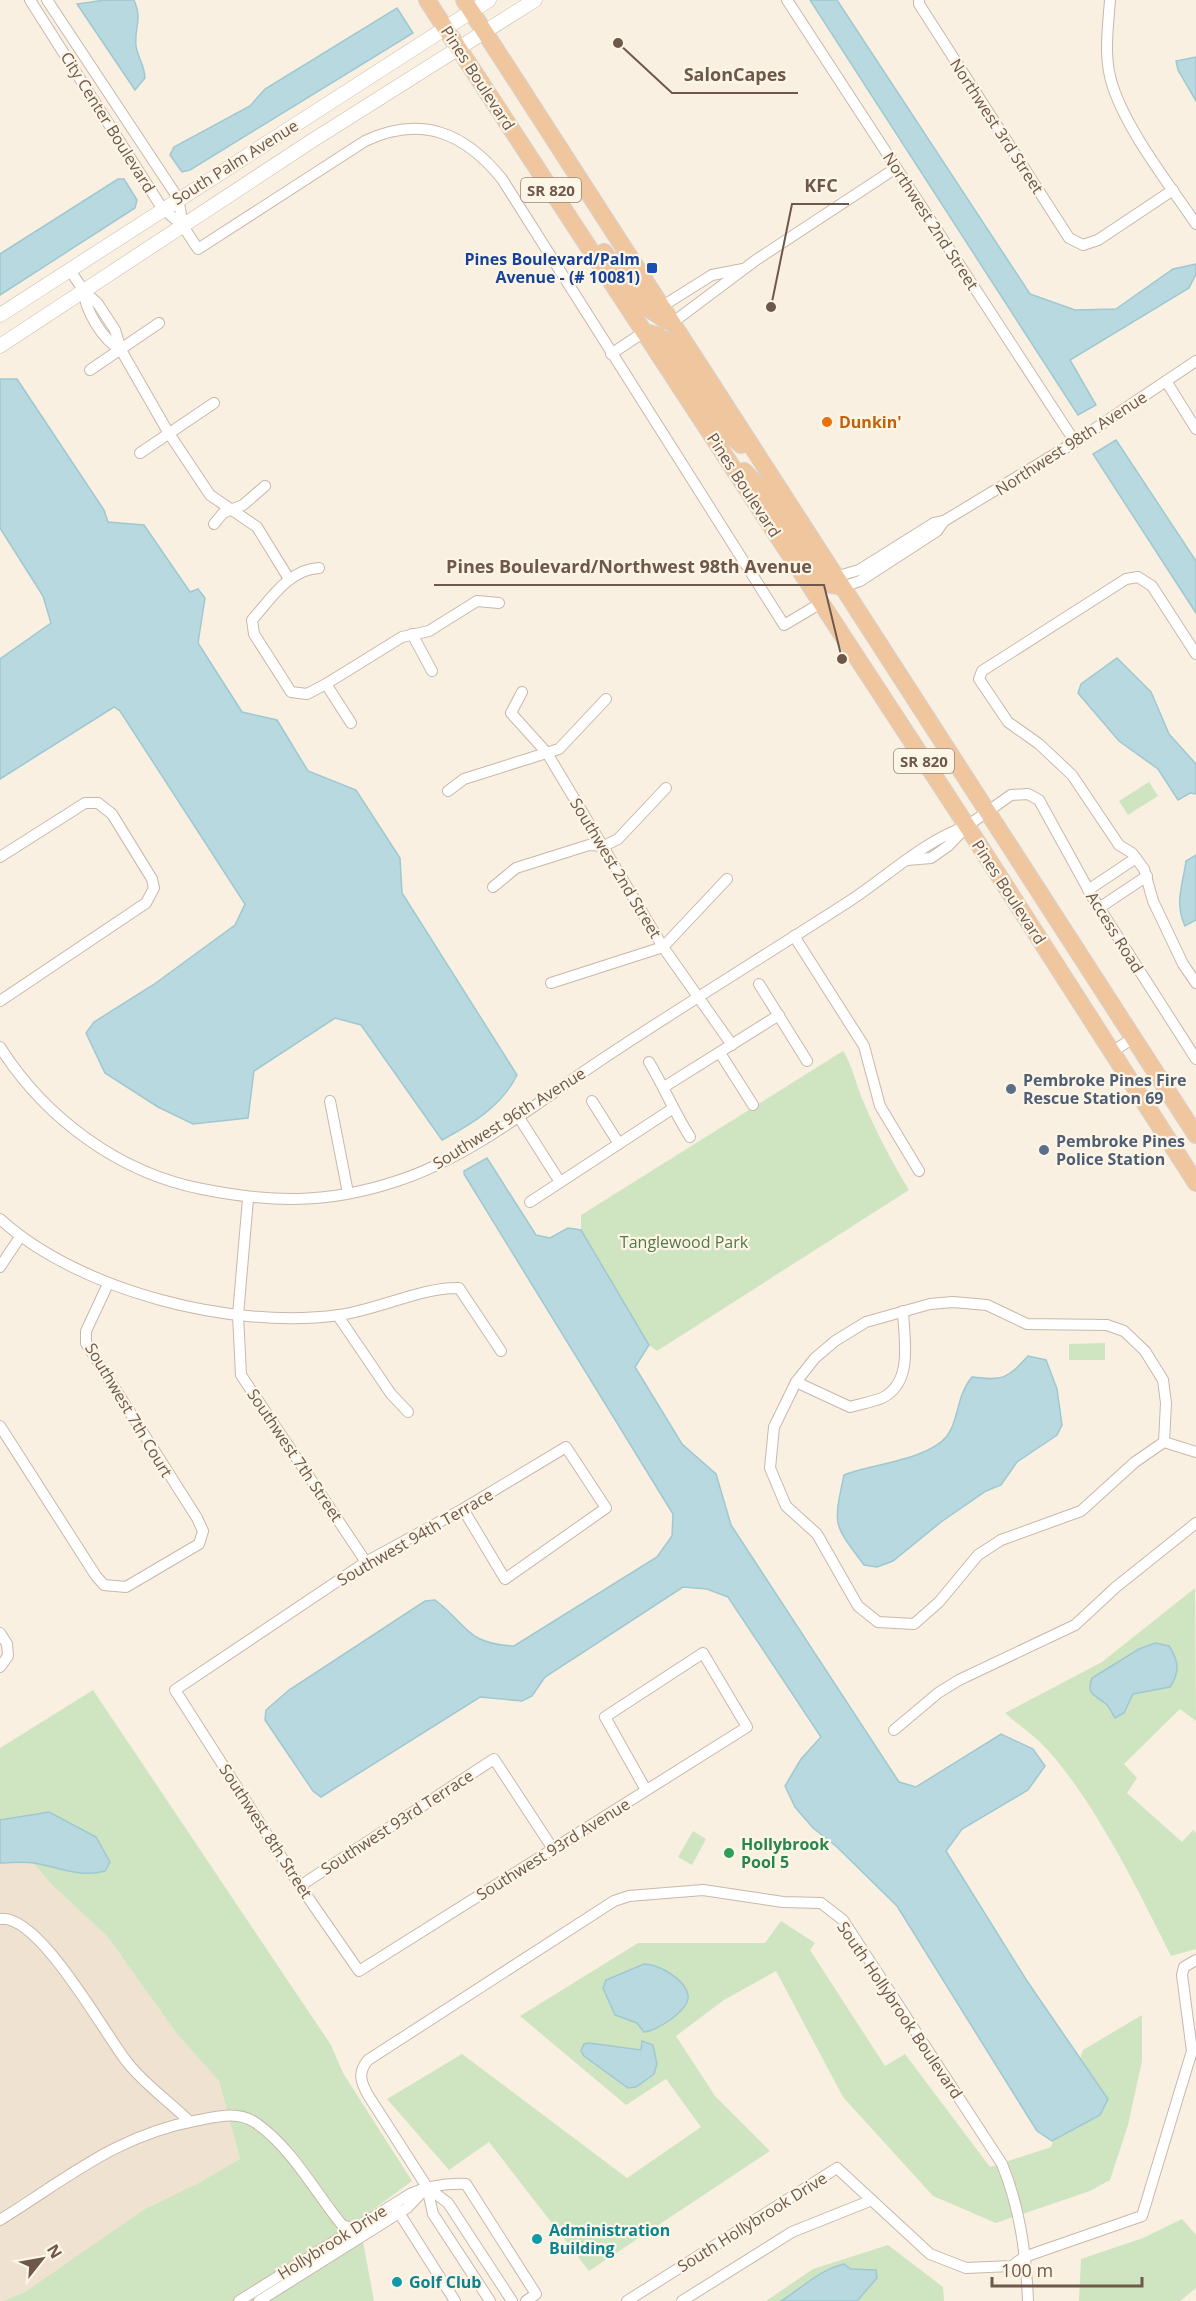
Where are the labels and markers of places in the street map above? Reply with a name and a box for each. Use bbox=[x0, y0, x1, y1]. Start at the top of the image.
callout: SalonCapes bbox=[672, 57, 798, 93]
callout: KFC bbox=[792, 168, 849, 204]
place label: Pines Boulevard/Palm Avenue - (# 10081) bbox=[464, 248, 640, 288]
marker: Pines Boulevard/Palm Avenue - (# 10081) bbox=[645, 261, 659, 275]
place label: Dunkin' bbox=[839, 411, 901, 433]
marker: Dunkin' bbox=[820, 415, 834, 429]
callout: Pines Boulevard/Northwest 98th Avenue bbox=[434, 549, 824, 585]
place label: Pembroke Pines Fire Rescue Station 69 bbox=[1023, 1069, 1186, 1109]
marker: Pembroke Pines Fire Rescue Station 69 bbox=[1004, 1082, 1018, 1096]
place label: Pembroke Pines Police Station bbox=[1056, 1130, 1185, 1170]
marker: Pembroke Pines Police Station bbox=[1037, 1143, 1051, 1157]
place label: Hollybrook Pool 5 bbox=[741, 1833, 829, 1873]
marker: Hollybrook Pool 5 bbox=[722, 1846, 736, 1860]
place label: Administration Building bbox=[549, 2219, 670, 2259]
marker: Administration Building bbox=[530, 2232, 544, 2246]
place label: Golf Club bbox=[409, 2271, 481, 2293]
marker: Golf Club bbox=[390, 2275, 404, 2289]

